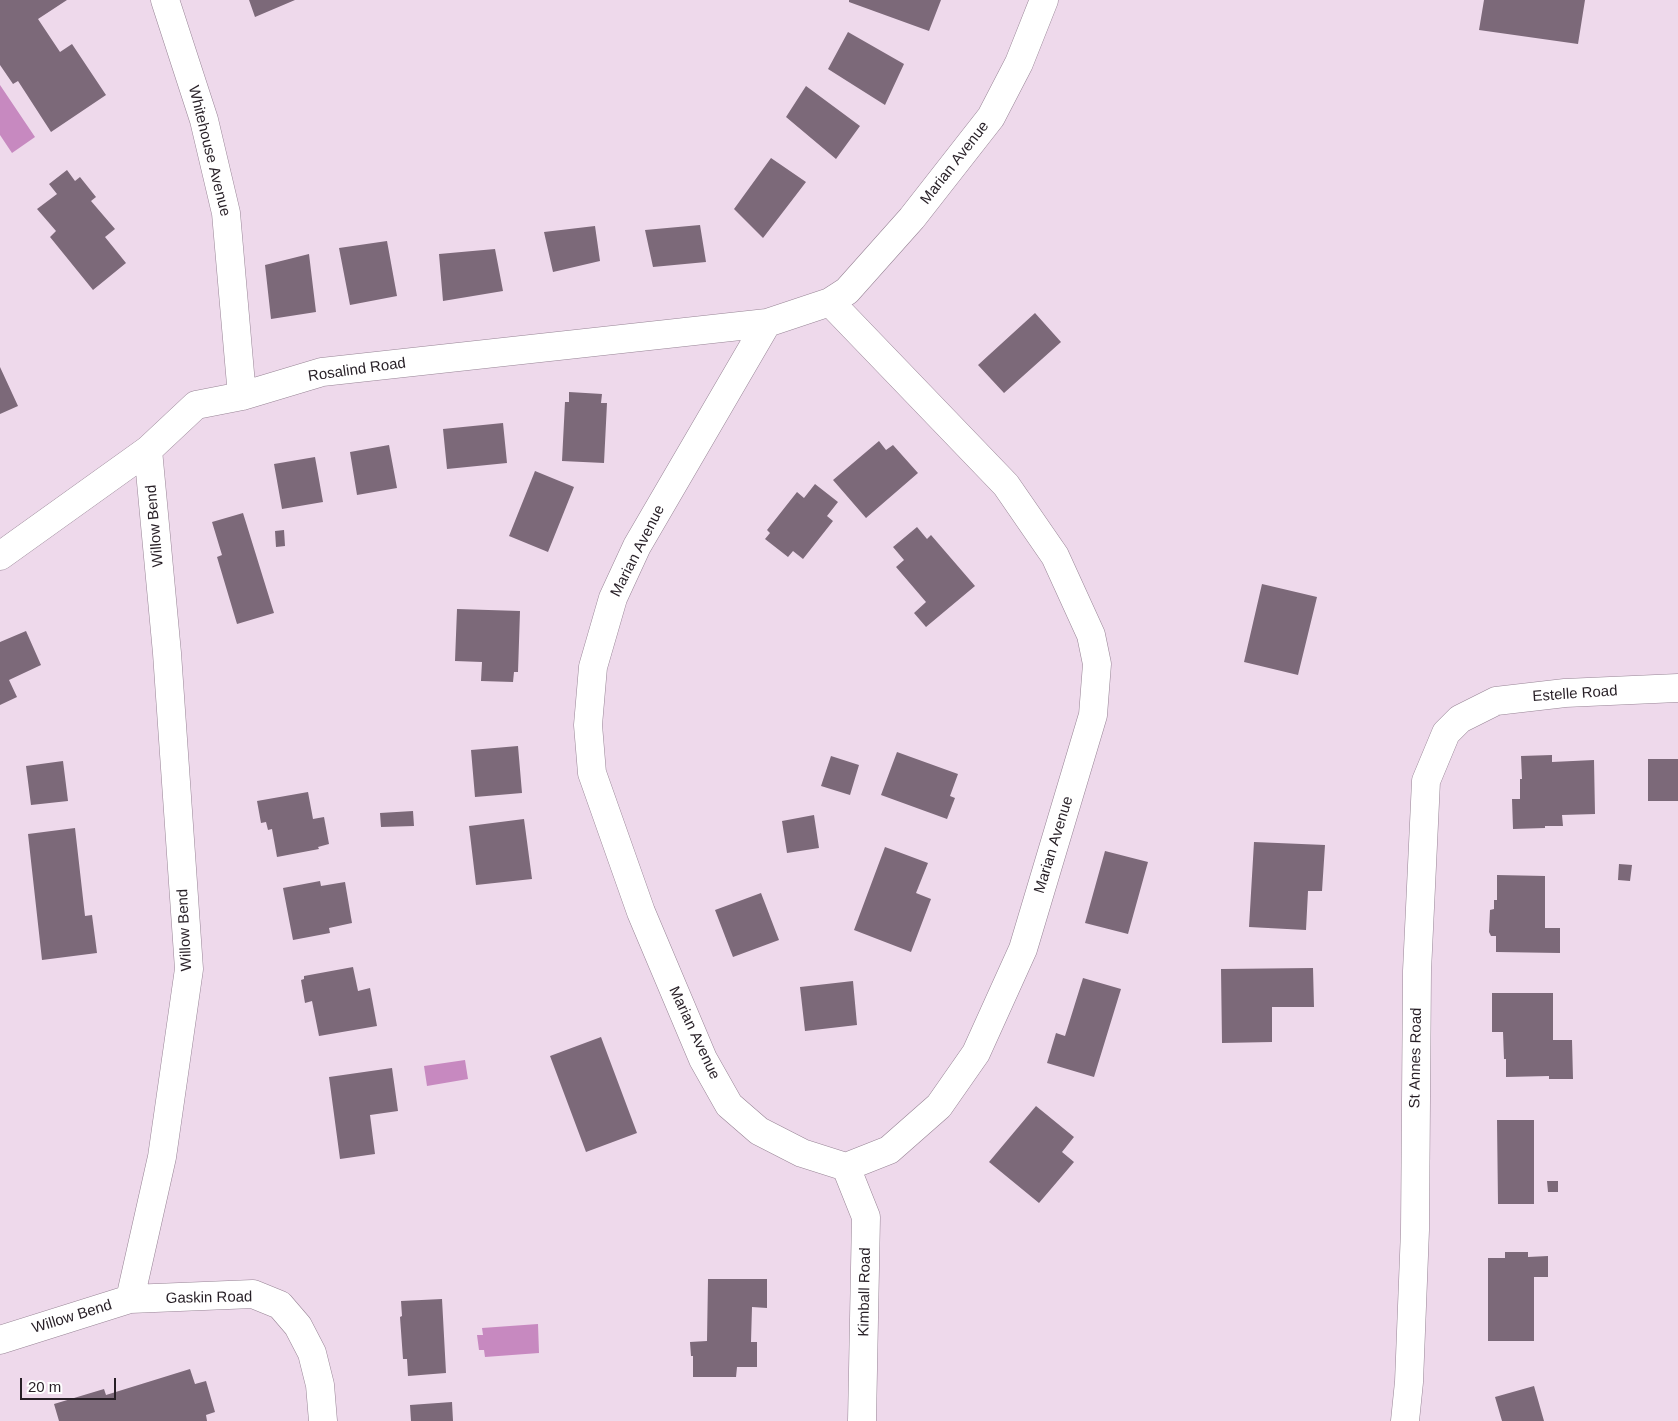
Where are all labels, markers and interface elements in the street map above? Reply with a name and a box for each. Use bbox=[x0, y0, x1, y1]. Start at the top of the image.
street label: Whitehouse Avenue bbox=[184, 84, 234, 218]
street label: Marian Avenue bbox=[917, 118, 993, 208]
street label: Rosalind Road bbox=[307, 354, 407, 386]
street label: Willow Bend bbox=[142, 484, 168, 568]
street label: Marian Avenue bbox=[607, 502, 669, 600]
street label: Estelle Road bbox=[1532, 682, 1618, 706]
street label: Marian Avenue bbox=[1031, 794, 1077, 896]
street label: Willow Bend bbox=[174, 888, 196, 972]
street label: Marian Avenue bbox=[665, 984, 723, 1082]
street label: St Annes Road bbox=[1406, 1007, 1426, 1109]
street label: Kimball Road bbox=[855, 1247, 875, 1337]
street label: Gaskin Road bbox=[165, 1288, 253, 1308]
street label: Willow Bend bbox=[30, 1296, 114, 1338]
scale bar bbox=[22, 1368, 119, 1400]
text: 20 m bbox=[28, 1378, 61, 1395]

